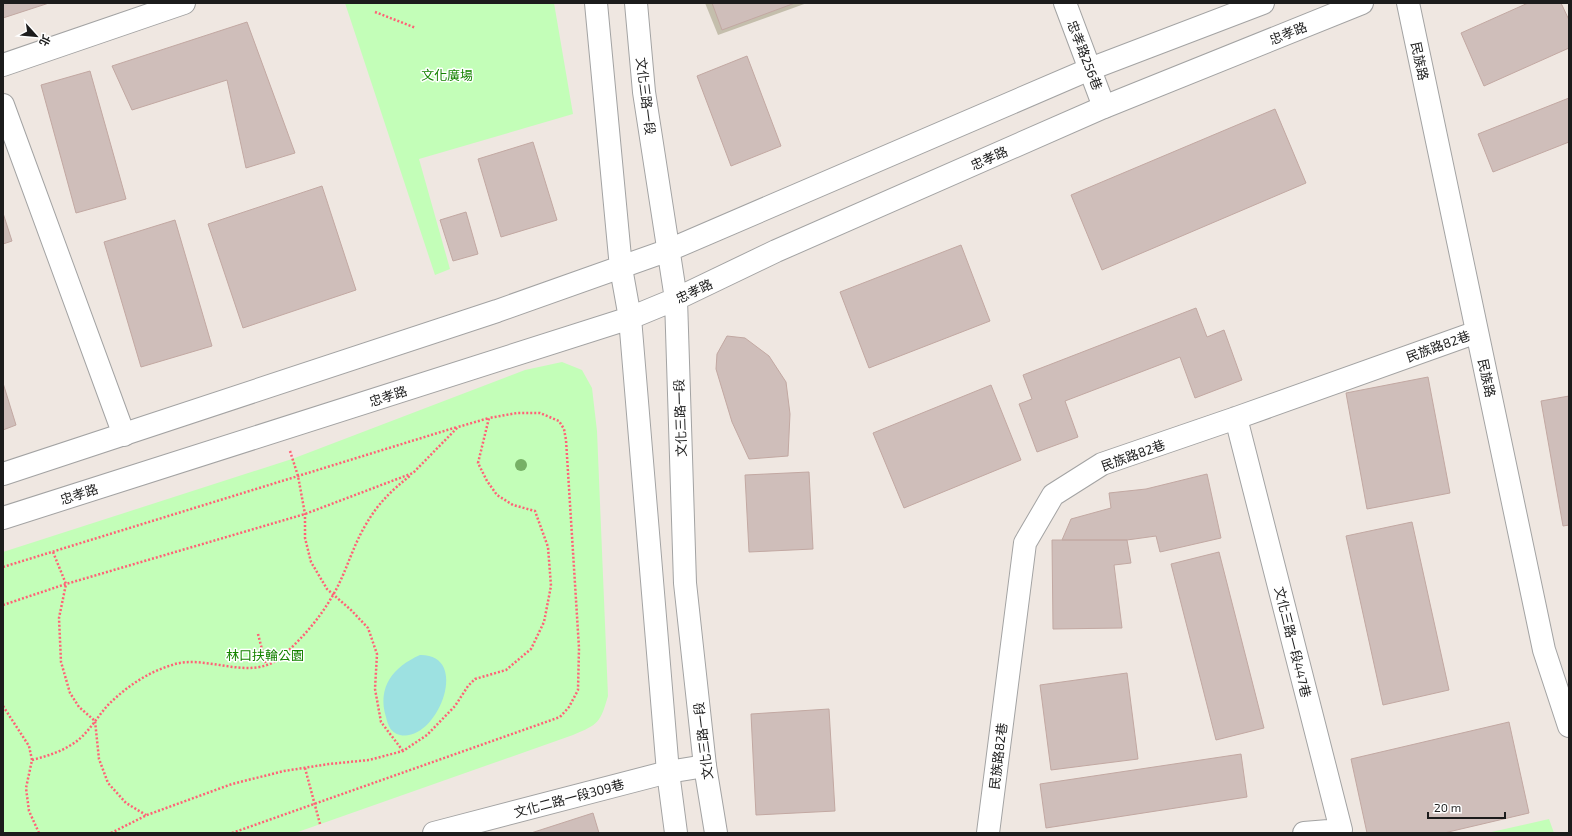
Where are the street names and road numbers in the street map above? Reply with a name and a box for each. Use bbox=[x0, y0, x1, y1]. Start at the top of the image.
street label: 忠孝路256巷 bbox=[1064, 18, 1106, 92]
street label: 忠孝路 bbox=[1267, 18, 1309, 48]
street label: 民族路 bbox=[1408, 40, 1432, 82]
street label: 文化三路一段 bbox=[633, 56, 659, 136]
street label: 忠孝路 bbox=[968, 143, 1010, 173]
street label: 忠孝路 bbox=[673, 276, 715, 306]
street label: 民族路82巷 bbox=[1404, 327, 1472, 365]
street label: 民族路 bbox=[1475, 357, 1499, 399]
street label: 文化三路一段 bbox=[671, 379, 689, 457]
street label: 忠孝路 bbox=[367, 382, 409, 410]
street label: 民族路82巷 bbox=[1099, 436, 1167, 474]
street label: 忠孝路 bbox=[58, 480, 100, 508]
street label: 文化三路一段447巷 bbox=[1271, 585, 1315, 699]
street label: 文化三路一段 bbox=[690, 701, 716, 781]
street label: 民族路82巷 bbox=[986, 722, 1010, 790]
street label: 文化二路一段309巷 bbox=[512, 776, 626, 820]

